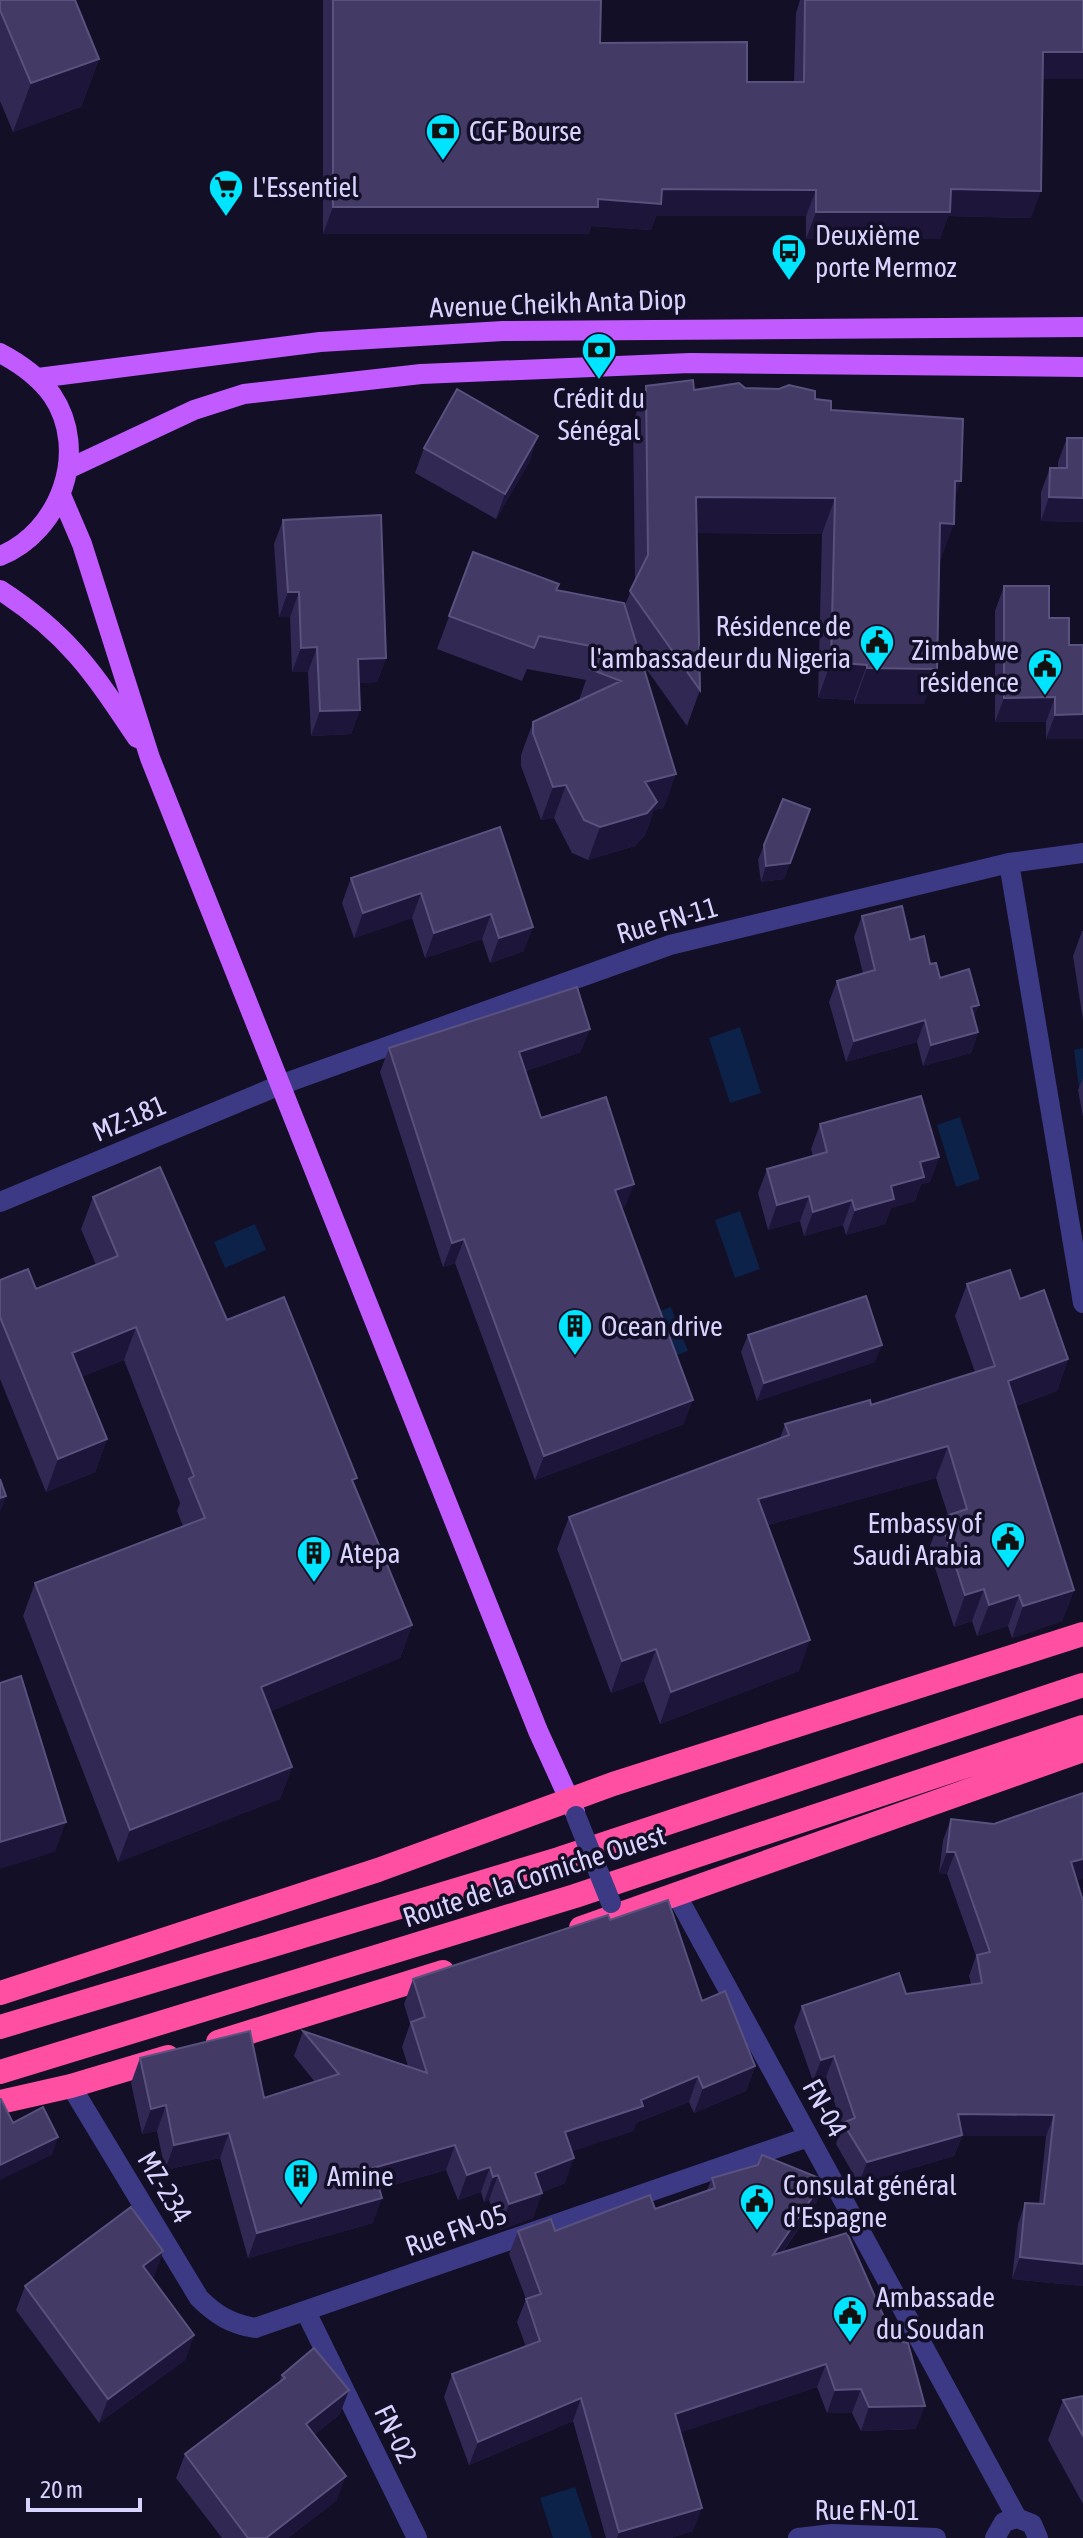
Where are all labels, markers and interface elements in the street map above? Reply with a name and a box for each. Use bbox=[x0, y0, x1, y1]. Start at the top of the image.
bank icon: CGF Bourse bbox=[424, 112, 462, 162]
place label: CGF Bourse bbox=[469, 115, 582, 147]
supermarket icon: L'Essentiel bbox=[207, 168, 245, 218]
place label: L'Essentiel bbox=[252, 171, 359, 203]
place label: Deuxième porte Mermoz bbox=[815, 219, 957, 283]
bus stop icon: Deuxième porte Mermoz bbox=[770, 232, 808, 282]
street label: Avenue Cheikh Anta Diop bbox=[429, 283, 687, 323]
bank icon: Crédit du Sénégal bbox=[580, 331, 618, 381]
place label: Crédit du Sénégal bbox=[553, 382, 645, 446]
place label: Résidence de l'ambassadeur du Nigeria bbox=[590, 610, 851, 674]
public building icon: Résidence de l'ambassadeur du Nigeria bbox=[858, 623, 896, 673]
place label: Zimbabwe résidence bbox=[911, 634, 1019, 698]
public building icon: Zimbabwe résidence bbox=[1026, 647, 1064, 697]
street label: Rue FN-11 bbox=[613, 890, 721, 950]
street label: MZ-181 bbox=[88, 1088, 170, 1148]
building icon: Ocean drive bbox=[556, 1307, 594, 1357]
place label: Ocean drive bbox=[601, 1310, 723, 1342]
place label: Embassy of Saudi Arabia bbox=[853, 1507, 982, 1571]
public building icon: Embassy of Saudi Arabia bbox=[989, 1520, 1027, 1570]
building icon: Atepa bbox=[295, 1534, 333, 1584]
place label: Atepa bbox=[340, 1537, 401, 1569]
street label: Route de la Corniche Ouest bbox=[399, 1818, 669, 1934]
street label: FN-04 bbox=[796, 2074, 854, 2142]
street label: MZ-234 bbox=[131, 2145, 199, 2229]
building icon: Amine bbox=[282, 2157, 320, 2207]
place label: Amine bbox=[327, 2160, 394, 2192]
place label: Consulat général d'Espagne bbox=[783, 2169, 957, 2233]
public building icon: Consulat général d'Espagne bbox=[738, 2182, 776, 2232]
street label: Rue FN-05 bbox=[401, 2198, 511, 2262]
place label: Ambassade du Soudan bbox=[876, 2281, 995, 2345]
public building icon: Ambassade du Soudan bbox=[831, 2294, 869, 2344]
street label: FN-02 bbox=[368, 2400, 424, 2468]
scale bar bbox=[28, 2462, 140, 2512]
text: 20 m bbox=[40, 2476, 83, 2503]
street label: Rue FN-01 bbox=[814, 2494, 920, 2526]

